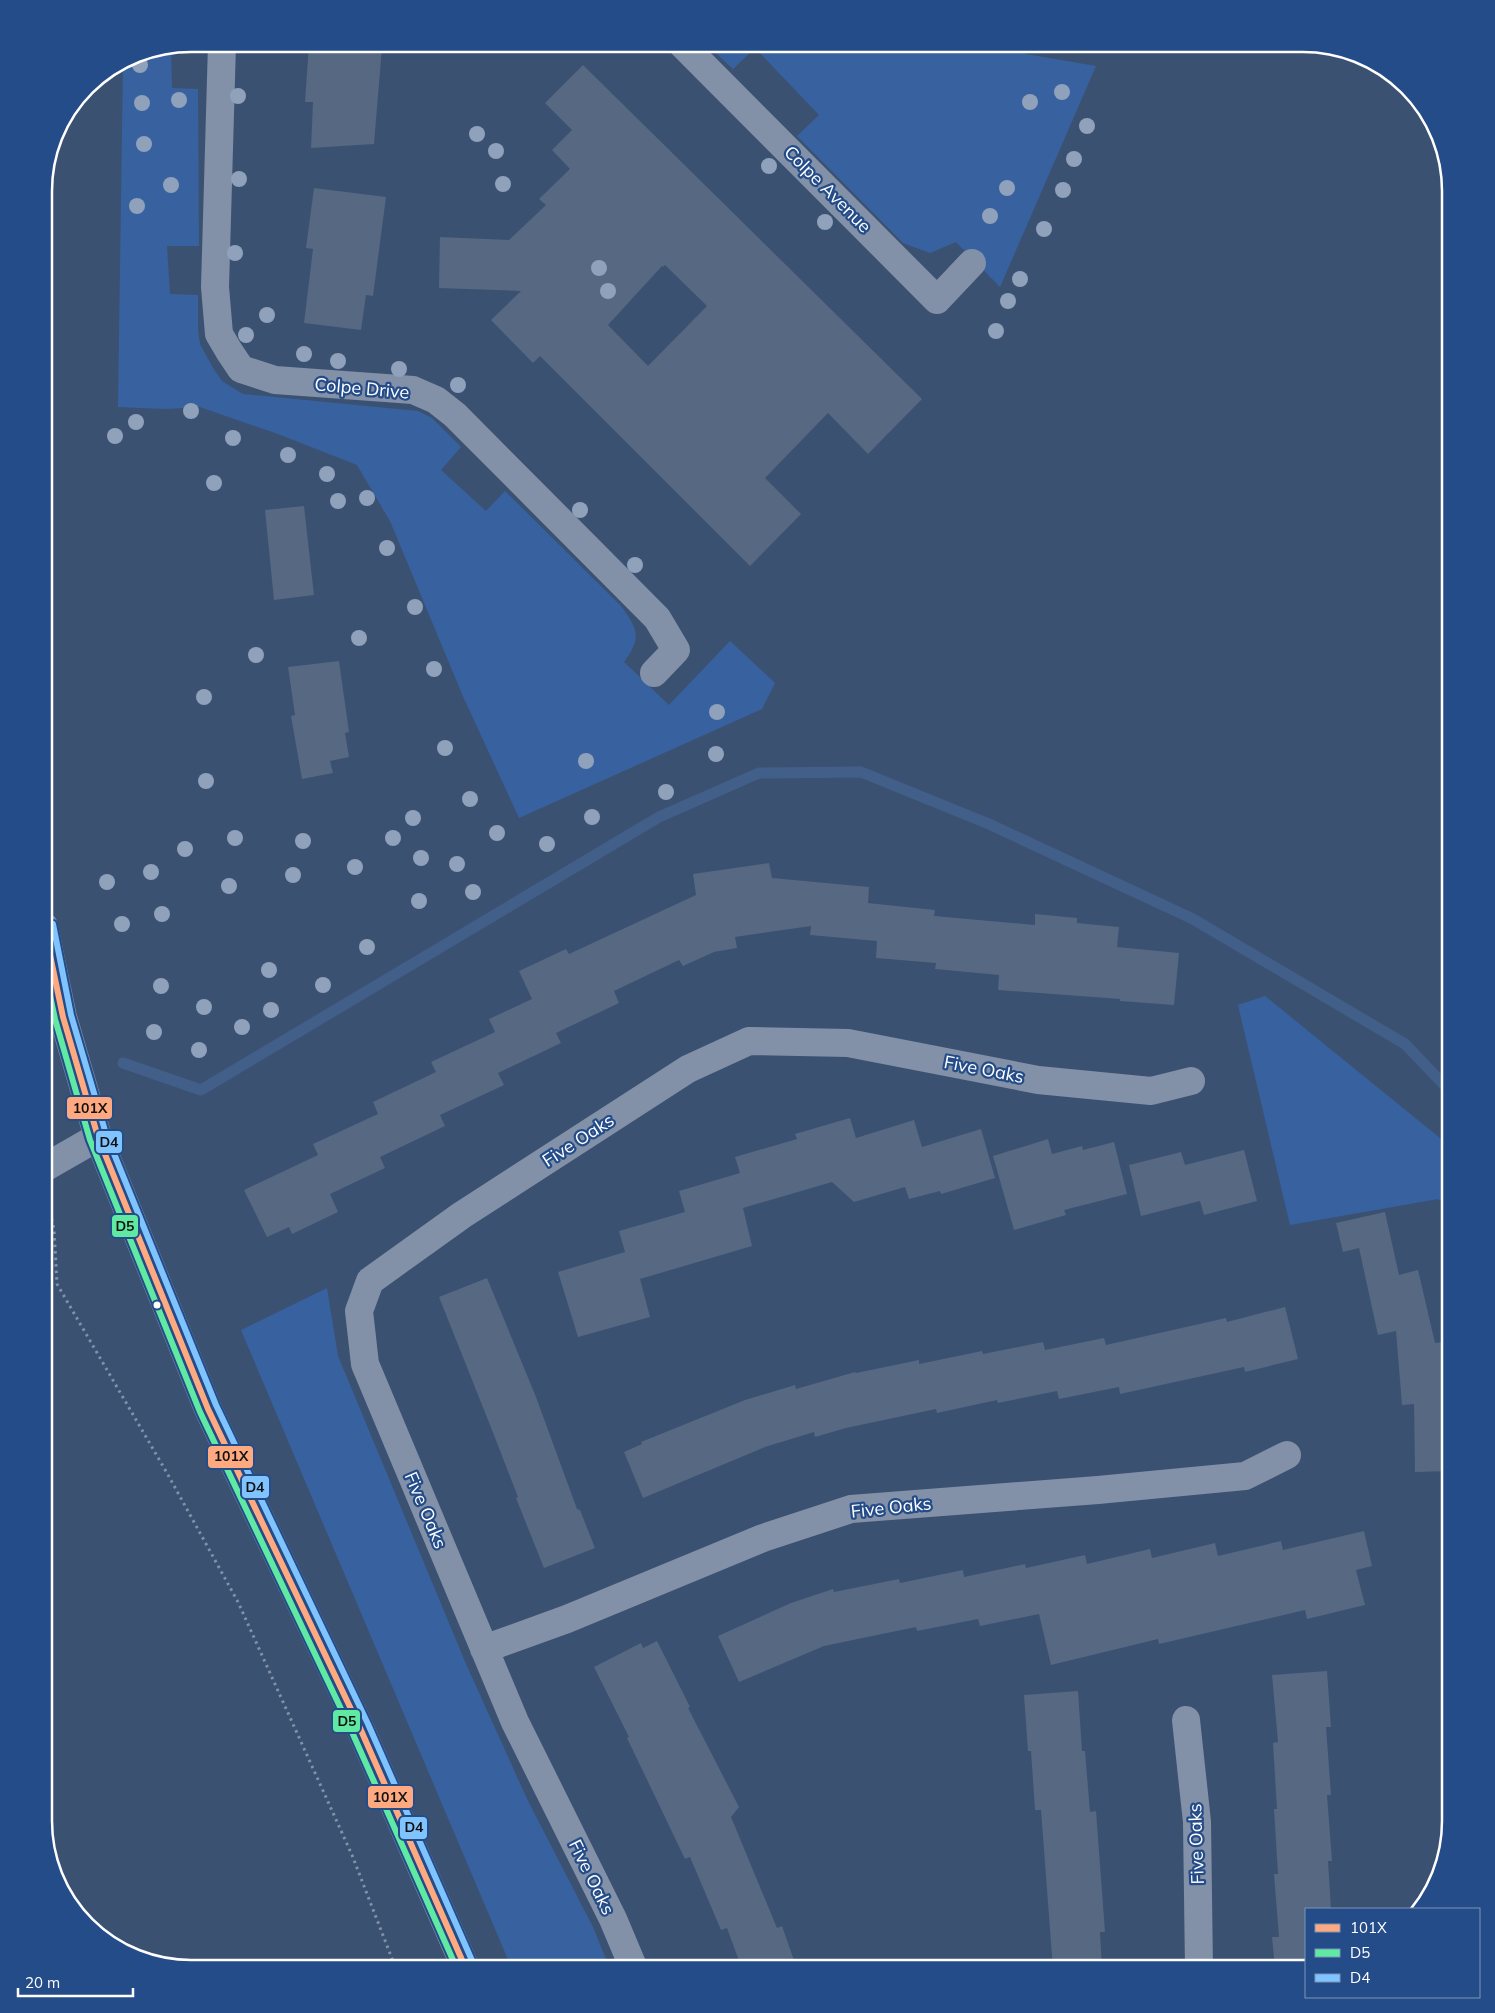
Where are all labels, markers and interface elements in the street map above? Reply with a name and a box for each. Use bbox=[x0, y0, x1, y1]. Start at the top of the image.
street label: Colpe Avenue bbox=[779, 140, 877, 238]
street label: Colpe Drive bbox=[314, 372, 410, 404]
street label: Five Oaks bbox=[942, 1050, 1026, 1088]
line badge: 101X bbox=[66, 1096, 113, 1120]
text: 101X bbox=[73, 1099, 108, 1117]
street label: Five Oaks bbox=[538, 1108, 618, 1172]
line badge: D4 bbox=[95, 1130, 123, 1154]
text: D4 bbox=[99, 1133, 119, 1151]
line badge: D5 bbox=[111, 1214, 139, 1238]
text: D5 bbox=[115, 1217, 135, 1235]
unlabelled marker bbox=[152, 1300, 162, 1310]
line badge: 101X bbox=[207, 1445, 254, 1469]
text: 101X bbox=[214, 1447, 249, 1465]
street label: Five Oaks bbox=[400, 1468, 452, 1552]
line badge: D4 bbox=[241, 1475, 270, 1499]
text: D4 bbox=[245, 1478, 265, 1496]
street label: Five Oaks bbox=[849, 1491, 933, 1523]
line badge: D5 bbox=[332, 1709, 361, 1733]
text: D5 bbox=[337, 1712, 357, 1730]
line badge: 101X bbox=[367, 1785, 414, 1809]
text: 101X bbox=[373, 1788, 408, 1806]
street label: Five Oaks bbox=[1183, 1803, 1209, 1885]
line badge: D4 bbox=[399, 1816, 428, 1840]
text: D4 bbox=[404, 1818, 424, 1836]
street label: Five Oaks bbox=[564, 1836, 620, 1919]
legend bbox=[1305, 1908, 1480, 1998]
text: 101X bbox=[1350, 1918, 1387, 1937]
text: D5 bbox=[1350, 1943, 1370, 1962]
scale bar bbox=[18, 1966, 132, 1998]
text: D4 bbox=[1350, 1968, 1370, 1987]
text: 20 m bbox=[25, 1973, 60, 1992]

